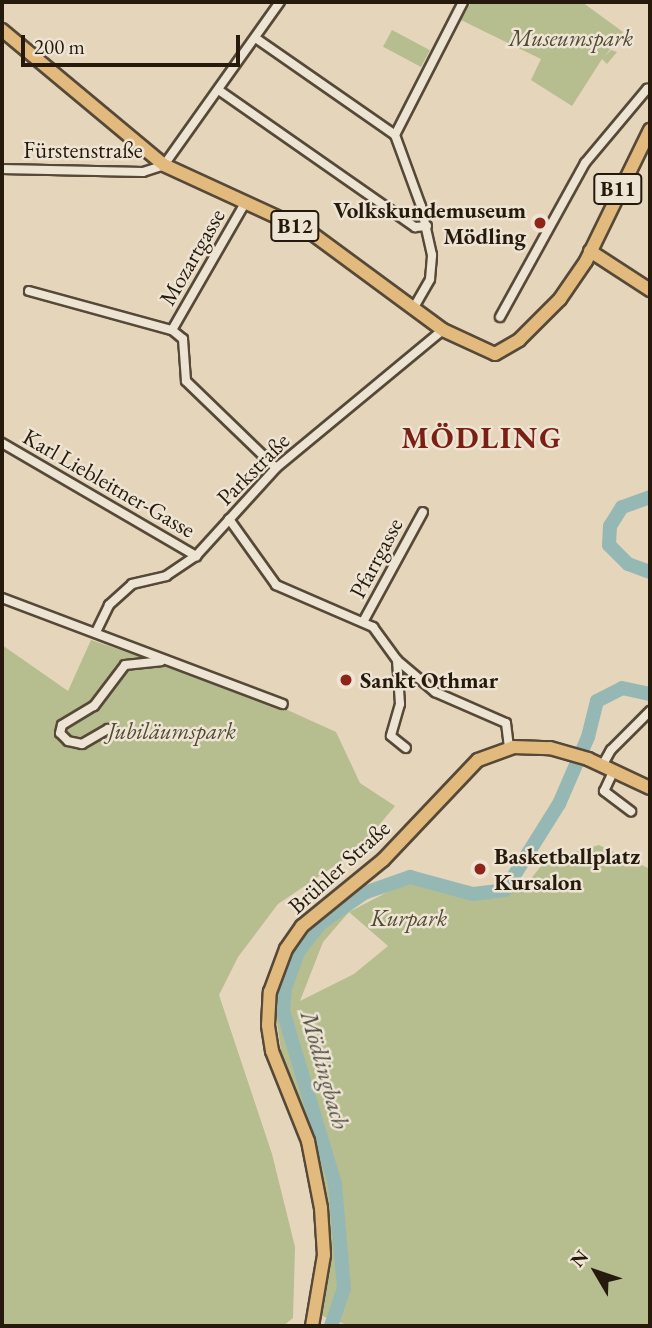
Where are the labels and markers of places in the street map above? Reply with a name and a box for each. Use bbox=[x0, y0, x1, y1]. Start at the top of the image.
place label: Volkskundemuseum Mödling bbox=[333, 196, 526, 250]
marker: Volkskundemuseum Mödling bbox=[532, 215, 548, 231]
place label: Sankt Othmar bbox=[360, 666, 498, 694]
marker: Sankt Othmar bbox=[338, 672, 354, 688]
place label: Basketballplatz Kursalon bbox=[494, 842, 640, 896]
marker: Basketballplatz Kursalon bbox=[472, 861, 488, 877]

